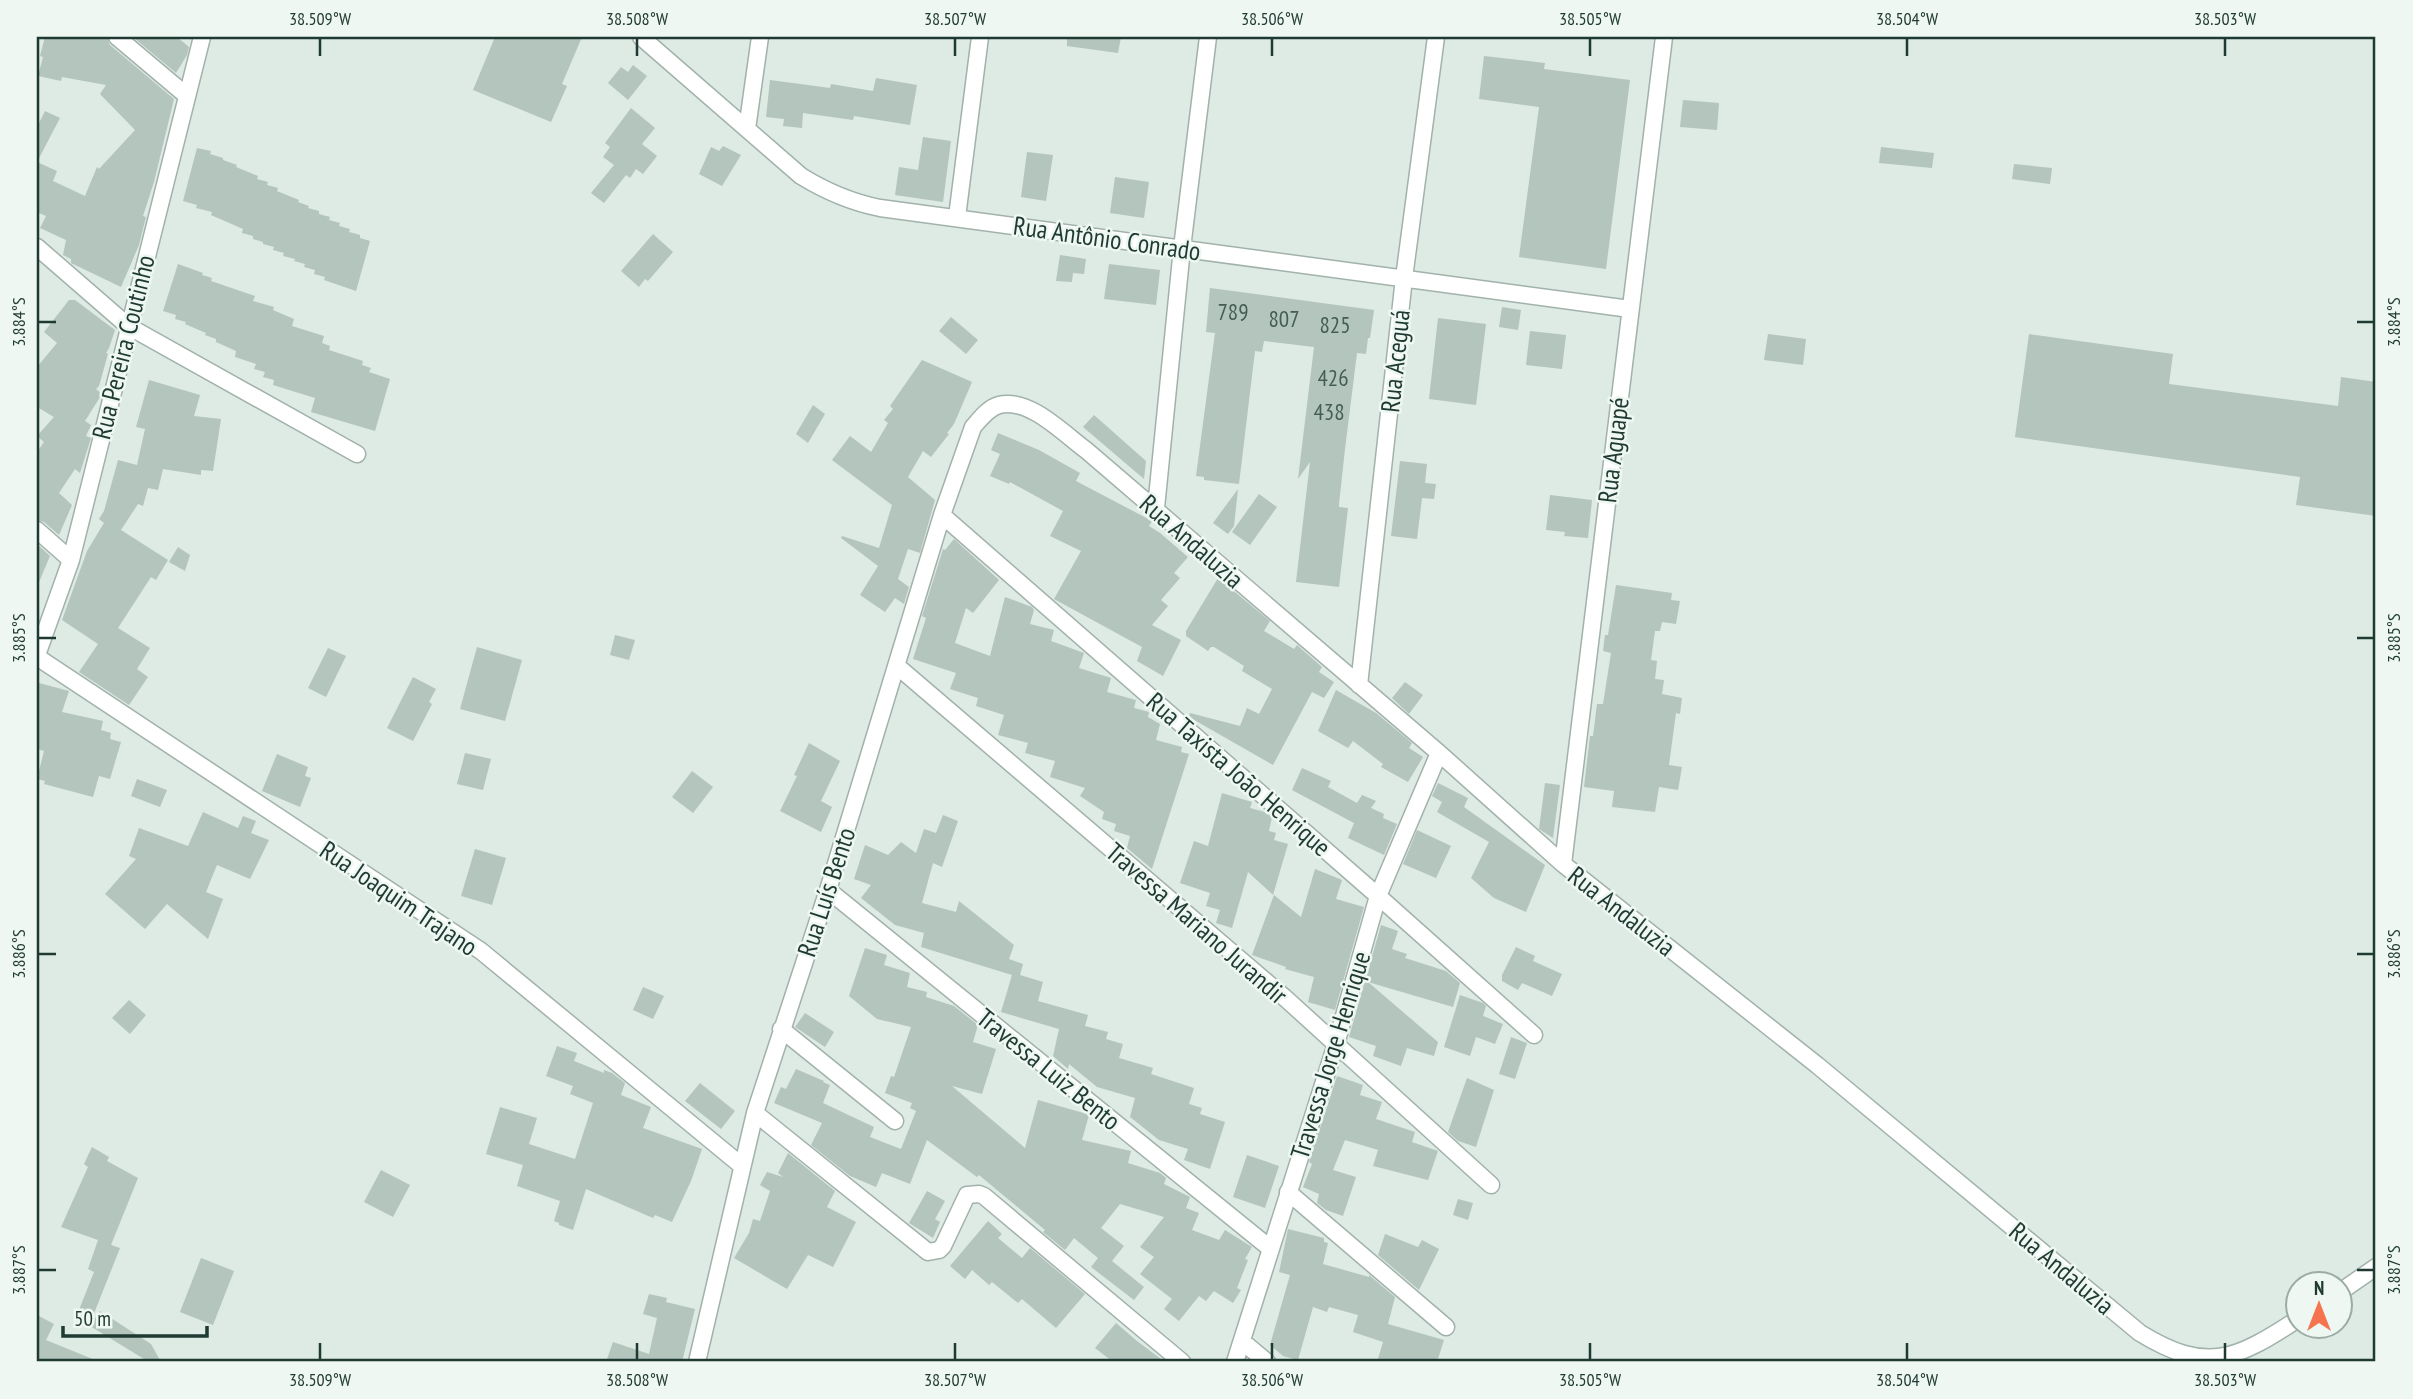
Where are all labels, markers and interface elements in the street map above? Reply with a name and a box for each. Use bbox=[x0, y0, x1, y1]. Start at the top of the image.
text: 38.509°W bbox=[289, 7, 351, 30]
text: 38.508°W bbox=[606, 7, 668, 30]
text: 38.507°W bbox=[924, 7, 986, 30]
text: 38.506°W bbox=[1241, 7, 1303, 30]
text: 38.505°W bbox=[1559, 7, 1621, 30]
text: 38.504°W bbox=[1876, 7, 1938, 30]
text: 38.503°W bbox=[2194, 7, 2256, 30]
street label: Rua Antônio Conrado bbox=[1011, 209, 1203, 267]
street label: Rua Pereira Coutinho bbox=[84, 252, 162, 442]
text: 3.884°S bbox=[7, 297, 30, 347]
house number: 789 bbox=[1217, 297, 1249, 326]
text: 3.884°S bbox=[2382, 297, 2405, 347]
house number: 807 bbox=[1268, 304, 1300, 333]
street label: Rua Aceguá bbox=[1373, 308, 1417, 414]
house number: 825 bbox=[1319, 310, 1351, 339]
house number: 426 bbox=[1317, 363, 1349, 392]
street label: Rua Aguapé bbox=[1590, 395, 1636, 505]
house number: 438 bbox=[1313, 397, 1345, 426]
street label: Rua Andaluzia bbox=[1133, 487, 1251, 595]
text: 3.885°S bbox=[7, 613, 30, 663]
text: 3.885°S bbox=[2382, 613, 2405, 663]
street label: Rua Taxista João Henrique bbox=[1140, 685, 1338, 863]
street label: Rua Luís Bento bbox=[790, 823, 862, 961]
street label: Rua Joaquim Trajano bbox=[314, 833, 484, 963]
street label: Travessa Mariano Jurandir bbox=[1099, 835, 1295, 1011]
street label: Rua Andaluzia bbox=[1562, 859, 1682, 963]
text: 3.886°S bbox=[7, 929, 30, 979]
text: 3.886°S bbox=[2382, 929, 2405, 979]
street label: Travessa Jorge Henrique bbox=[1283, 947, 1377, 1163]
street label: Travessa Luiz Bento bbox=[970, 1001, 1128, 1137]
street label: Rua Andaluzia bbox=[2003, 1215, 2121, 1321]
text: 3.887°S bbox=[7, 1245, 30, 1295]
text: 3.887°S bbox=[2382, 1245, 2405, 1295]
north arrow bbox=[2284, 1270, 2354, 1340]
text: N bbox=[2314, 1276, 2324, 1300]
scale bar bbox=[63, 1294, 206, 1338]
text: 50 m bbox=[74, 1305, 111, 1332]
text: 38.509°W bbox=[289, 1368, 351, 1391]
text: 38.508°W bbox=[606, 1368, 668, 1391]
text: 38.507°W bbox=[924, 1368, 986, 1391]
text: 38.506°W bbox=[1241, 1368, 1303, 1391]
text: 38.505°W bbox=[1559, 1368, 1621, 1391]
text: 38.504°W bbox=[1876, 1368, 1938, 1391]
text: 38.503°W bbox=[2194, 1368, 2256, 1391]

